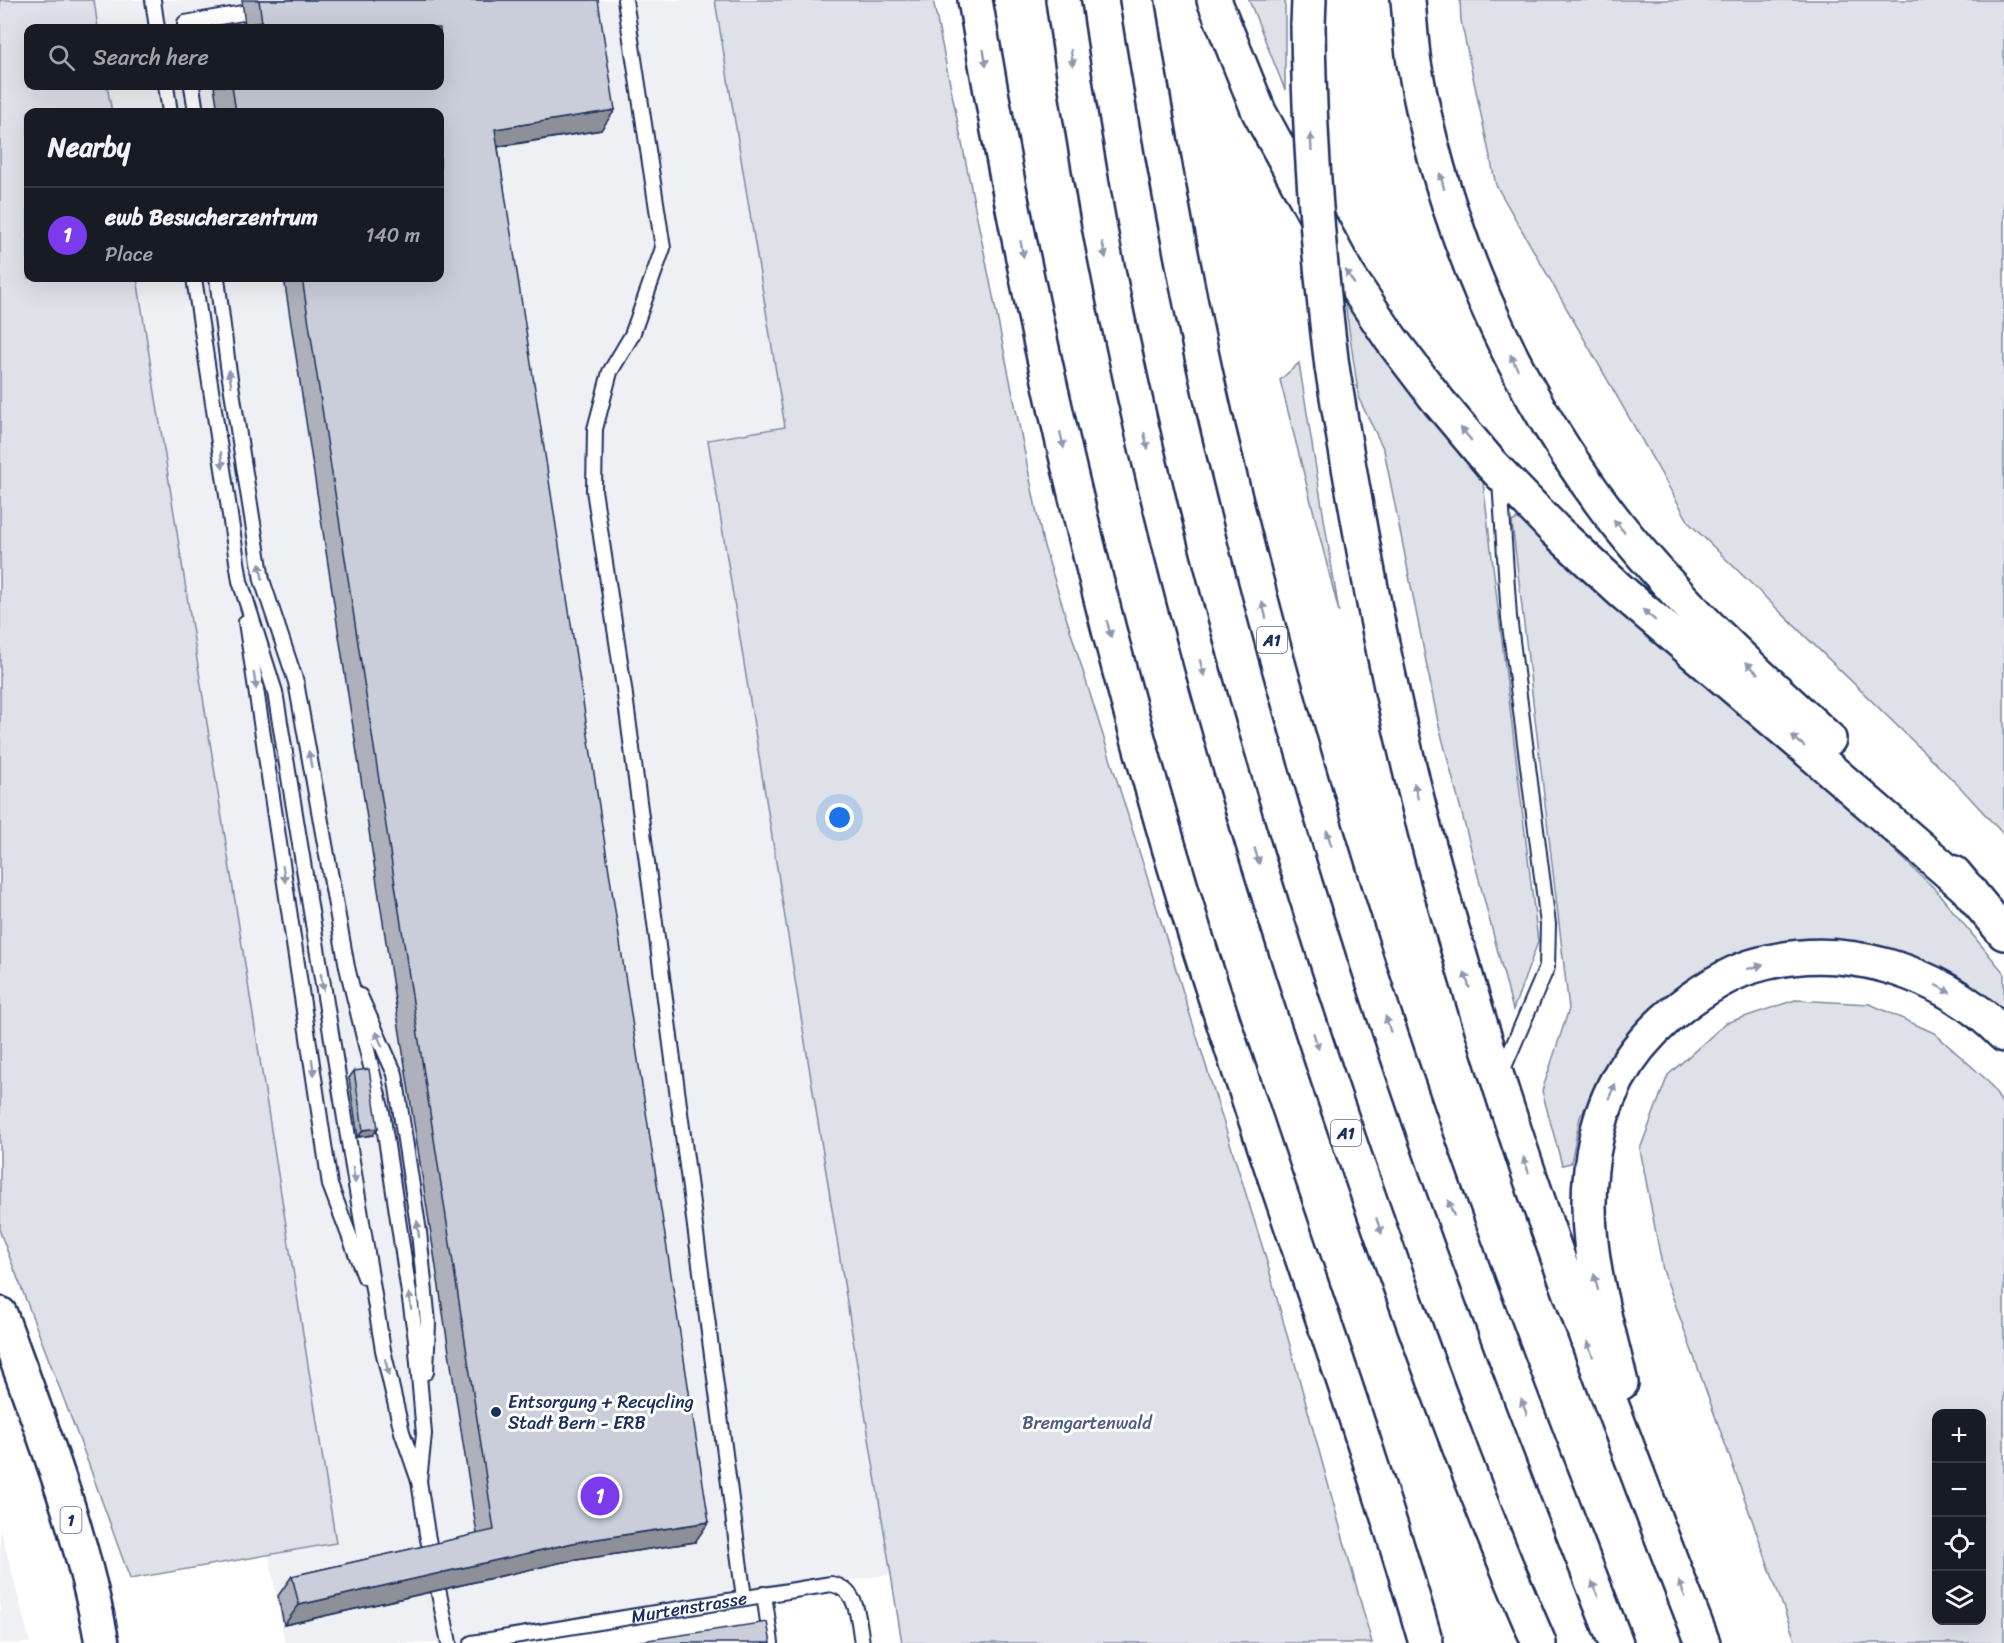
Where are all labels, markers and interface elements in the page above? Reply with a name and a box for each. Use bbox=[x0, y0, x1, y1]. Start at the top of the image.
search box bbox=[24, 24, 444, 90]
text: Search here bbox=[93, 38, 209, 77]
icon: search bbox=[45, 41, 78, 74]
one-way arrow bbox=[981, 48, 990, 67]
one-way arrow bbox=[1067, 48, 1076, 67]
text: Nearby bbox=[48, 124, 130, 170]
one-way arrow bbox=[1306, 133, 1315, 152]
one-way arrow bbox=[1436, 172, 1446, 190]
text: ewb Besucherzentrum bbox=[105, 198, 318, 237]
text: 1 bbox=[63, 218, 72, 253]
text: 140 m bbox=[366, 218, 420, 253]
text: Place bbox=[105, 237, 153, 272]
one-way arrow bbox=[1018, 240, 1027, 259]
one-way arrow bbox=[1100, 241, 1110, 259]
one-way arrow bbox=[1345, 269, 1356, 285]
one-way arrow bbox=[1510, 353, 1519, 370]
one-way arrow bbox=[225, 369, 234, 388]
one-way arrow bbox=[1460, 427, 1473, 442]
one-way arrow bbox=[1058, 431, 1068, 449]
one-way arrow bbox=[1141, 431, 1151, 450]
one-way arrow bbox=[217, 451, 226, 470]
one-way arrow bbox=[1613, 519, 1626, 534]
one-way arrow bbox=[256, 561, 265, 580]
one-way arrow bbox=[1258, 601, 1268, 619]
one-way arrow bbox=[1641, 609, 1657, 622]
one-way arrow bbox=[1105, 620, 1114, 638]
road number: A1 bbox=[1257, 627, 1287, 653]
one-way arrow bbox=[1198, 659, 1208, 677]
one-way arrow bbox=[1745, 662, 1759, 676]
one-way arrow bbox=[250, 671, 259, 690]
one-way arrow bbox=[1791, 735, 1806, 748]
one-way arrow bbox=[305, 749, 314, 768]
one-way arrow bbox=[1410, 782, 1420, 800]
your location bbox=[825, 803, 854, 832]
one-way arrow bbox=[1324, 829, 1333, 847]
one-way arrow bbox=[1253, 847, 1262, 865]
one-way arrow bbox=[279, 864, 288, 883]
one-way arrow bbox=[1746, 962, 1764, 971]
one-way arrow bbox=[1462, 970, 1471, 988]
one-way arrow bbox=[318, 973, 327, 992]
one-way arrow bbox=[1935, 984, 1952, 994]
one-way arrow bbox=[1382, 1015, 1392, 1033]
one-way arrow bbox=[374, 1030, 384, 1048]
one-way arrow bbox=[1312, 1032, 1321, 1050]
one-way arrow bbox=[308, 1057, 317, 1076]
one-way arrow bbox=[1607, 1081, 1617, 1099]
road number: A1 bbox=[1331, 1120, 1361, 1146]
one-way arrow bbox=[1520, 1156, 1530, 1174]
one-way arrow bbox=[350, 1165, 359, 1184]
one-way arrow bbox=[1445, 1199, 1455, 1217]
one-way arrow bbox=[1374, 1217, 1384, 1235]
one-way arrow bbox=[413, 1219, 423, 1238]
one-way arrow bbox=[1591, 1272, 1601, 1291]
one-way arrow bbox=[406, 1292, 415, 1311]
one-way arrow bbox=[1584, 1340, 1594, 1358]
one-way arrow bbox=[383, 1358, 392, 1377]
place label: Entsorgung + Recycling Stadt Bern - ERB bbox=[508, 1386, 694, 1439]
one-way arrow bbox=[1519, 1397, 1529, 1415]
marker: Entsorgung + Recycling Stadt Bern - ERB bbox=[489, 1405, 503, 1419]
park label: Bremgartenwald bbox=[1022, 1407, 1153, 1439]
map controls bbox=[1932, 1409, 1986, 1625]
button: + bbox=[1932, 1409, 1986, 1463]
button: − bbox=[1932, 1463, 1986, 1517]
pin: 1 bbox=[580, 1474, 620, 1518]
road number: 1 bbox=[60, 1507, 82, 1533]
button: locate bbox=[1932, 1517, 1986, 1571]
button: layers bbox=[1932, 1571, 1986, 1625]
one-way arrow bbox=[1589, 1579, 1599, 1597]
one-way arrow bbox=[1676, 1579, 1686, 1597]
street label: Murtenstrasse bbox=[629, 1582, 749, 1633]

